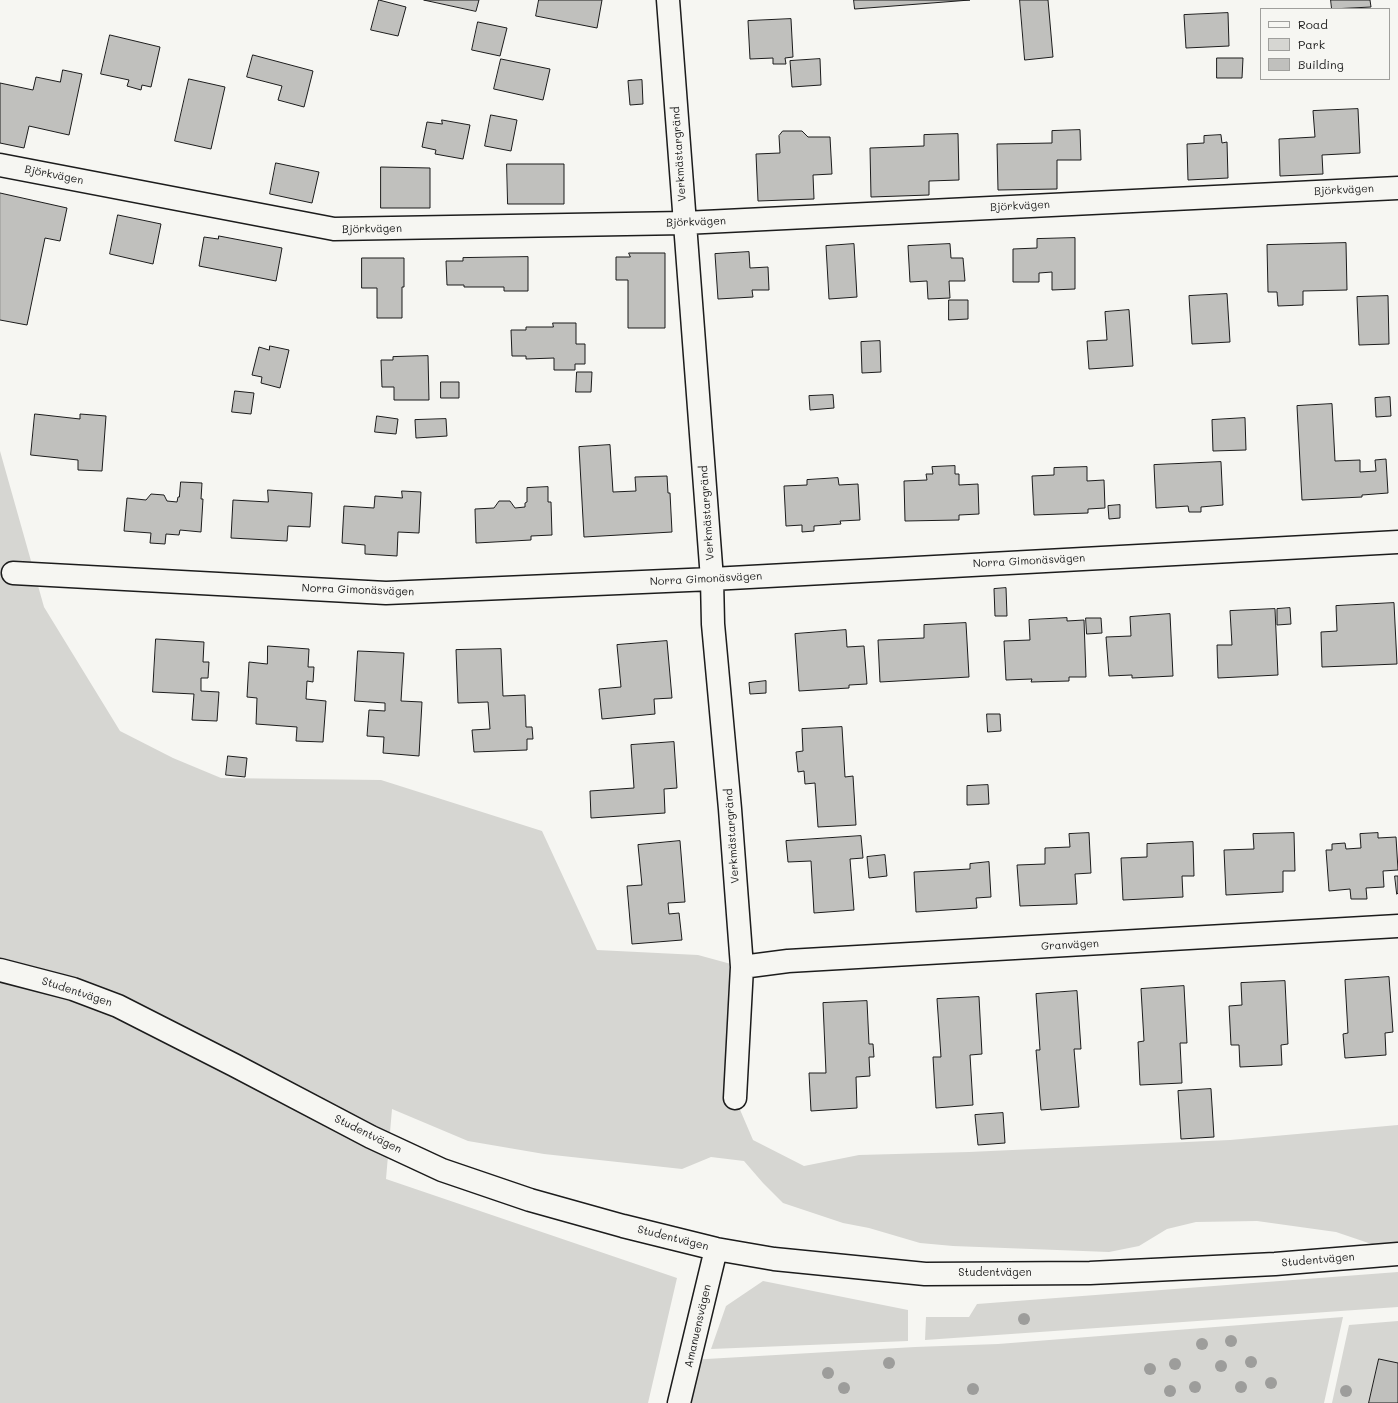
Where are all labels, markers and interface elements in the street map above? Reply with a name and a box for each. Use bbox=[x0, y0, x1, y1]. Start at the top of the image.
legend bbox=[1260, 8, 1390, 80]
text: Road bbox=[1298, 16, 1328, 32]
text: Park bbox=[1298, 36, 1325, 52]
text: Building bbox=[1298, 56, 1344, 72]
street label: Verkmästargränd bbox=[669, 106, 689, 202]
street label: Björkvägen bbox=[23, 163, 85, 187]
street label: Björkvägen bbox=[1314, 182, 1374, 198]
street label: Björkvägen bbox=[990, 198, 1050, 214]
street label: Björkvägen bbox=[666, 214, 726, 230]
street label: Björkvägen bbox=[342, 222, 402, 236]
street label: Verkmästargränd bbox=[697, 465, 717, 561]
street label: Norra Gimonäsvägen bbox=[972, 551, 1086, 571]
street label: Norra Gimonäsvägen bbox=[649, 569, 763, 589]
street label: Norra Gimonäsvägen bbox=[301, 581, 415, 599]
street label: Verkmästargränd bbox=[722, 788, 742, 884]
street label: Granvägen bbox=[1041, 937, 1099, 953]
street label: Studentvägen bbox=[40, 974, 114, 1010]
street label: Studentvägen bbox=[332, 1112, 404, 1156]
street label: Studentvägen bbox=[636, 1223, 710, 1253]
street label: Studentvägen bbox=[1281, 1250, 1355, 1270]
street label: Studentvägen bbox=[958, 1266, 1032, 1280]
street label: Amanuensvägen bbox=[682, 1283, 714, 1369]

